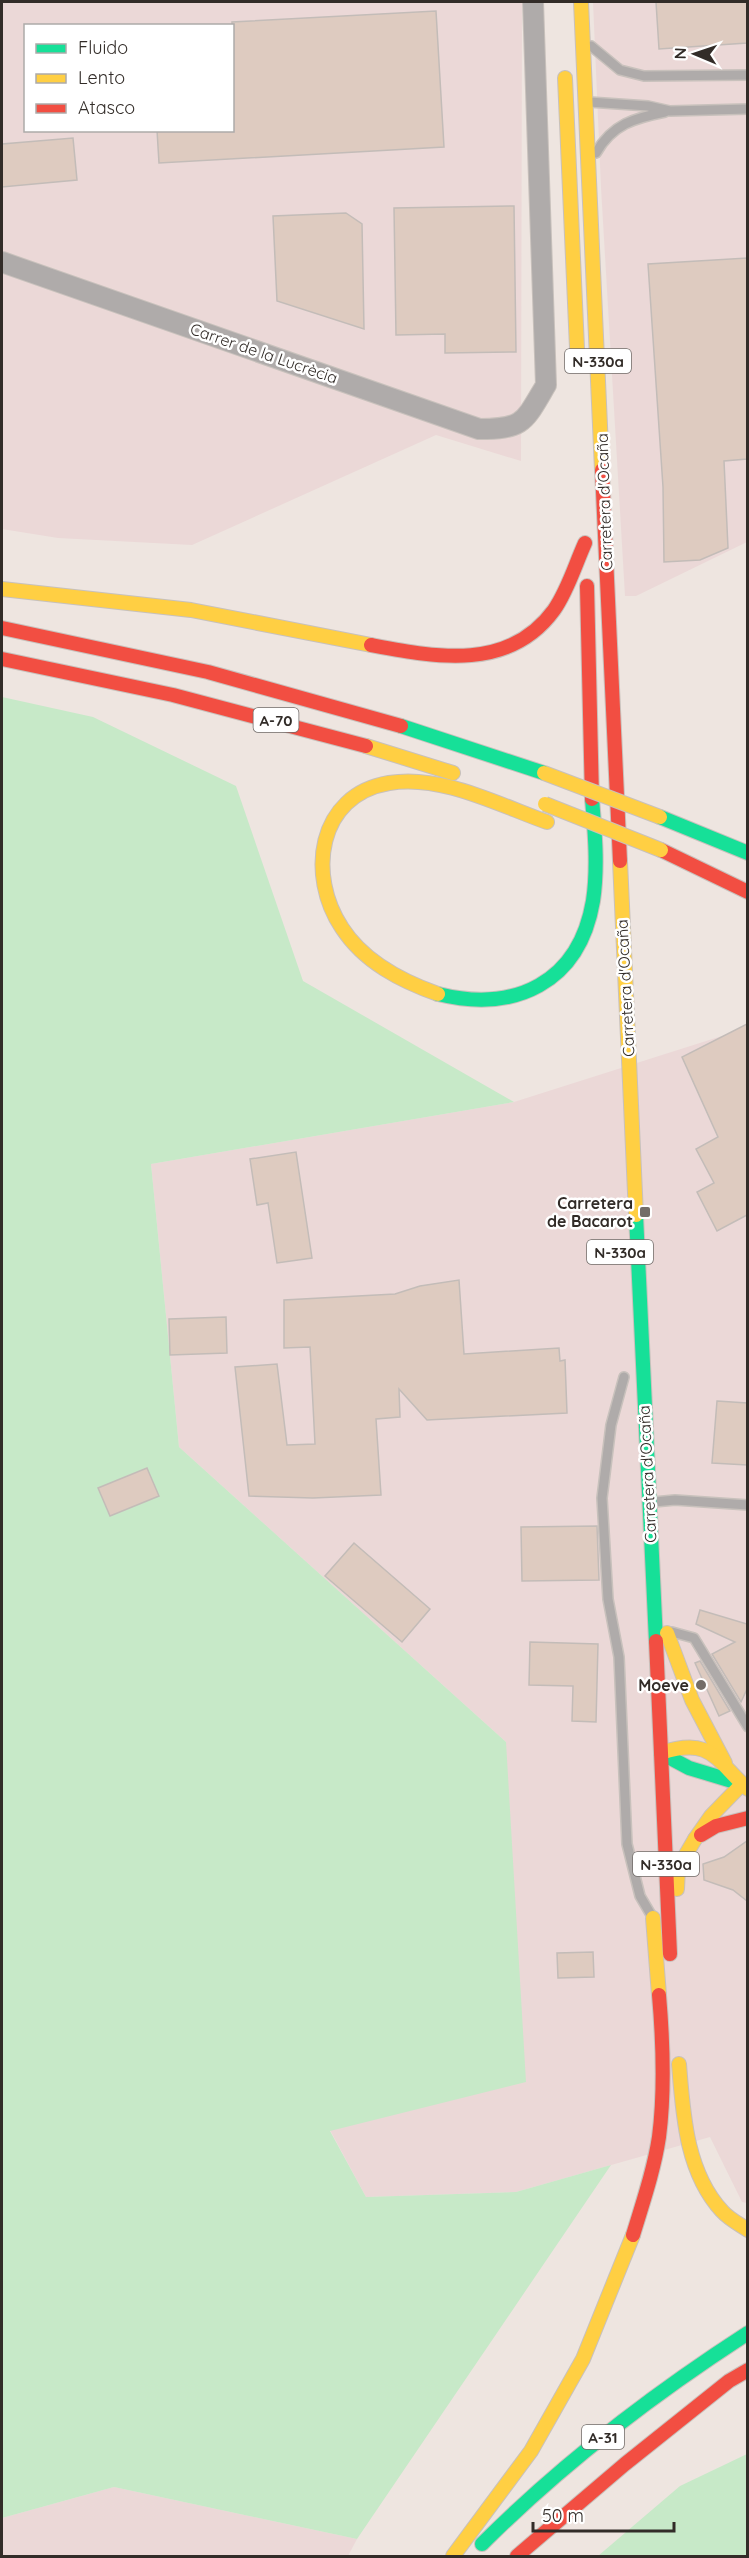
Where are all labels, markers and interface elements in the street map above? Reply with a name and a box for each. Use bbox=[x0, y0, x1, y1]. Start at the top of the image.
legend bbox=[24, 24, 234, 132]
north arrow bbox=[665, 24, 725, 84]
text: Fluido bbox=[78, 36, 128, 59]
text: N bbox=[670, 47, 690, 60]
text: Lento bbox=[78, 66, 125, 89]
text: Atasco bbox=[78, 96, 135, 119]
street label: Carrer de la Lucrècia bbox=[188, 318, 340, 388]
road number: N-330a bbox=[565, 349, 631, 373]
street label: Carretera d'Ocaña bbox=[592, 433, 616, 571]
road number: A-70 bbox=[254, 708, 298, 732]
street label: Carretera d'Ocaña bbox=[611, 919, 639, 1057]
place label: Carretera de Bacarot bbox=[547, 1193, 633, 1231]
marker: Carretera de Bacarot bbox=[638, 1205, 652, 1219]
road number: N-330a bbox=[587, 1240, 653, 1264]
street label: Carretera d'Ocaña bbox=[633, 1405, 661, 1543]
place label: Moeve bbox=[638, 1675, 689, 1695]
marker: Moeve bbox=[694, 1678, 708, 1692]
road number: N-330a bbox=[633, 1852, 699, 1876]
road number: A-31 bbox=[582, 2425, 624, 2449]
scale bar bbox=[533, 2495, 674, 2533]
text: 50 m bbox=[542, 2504, 584, 2527]

